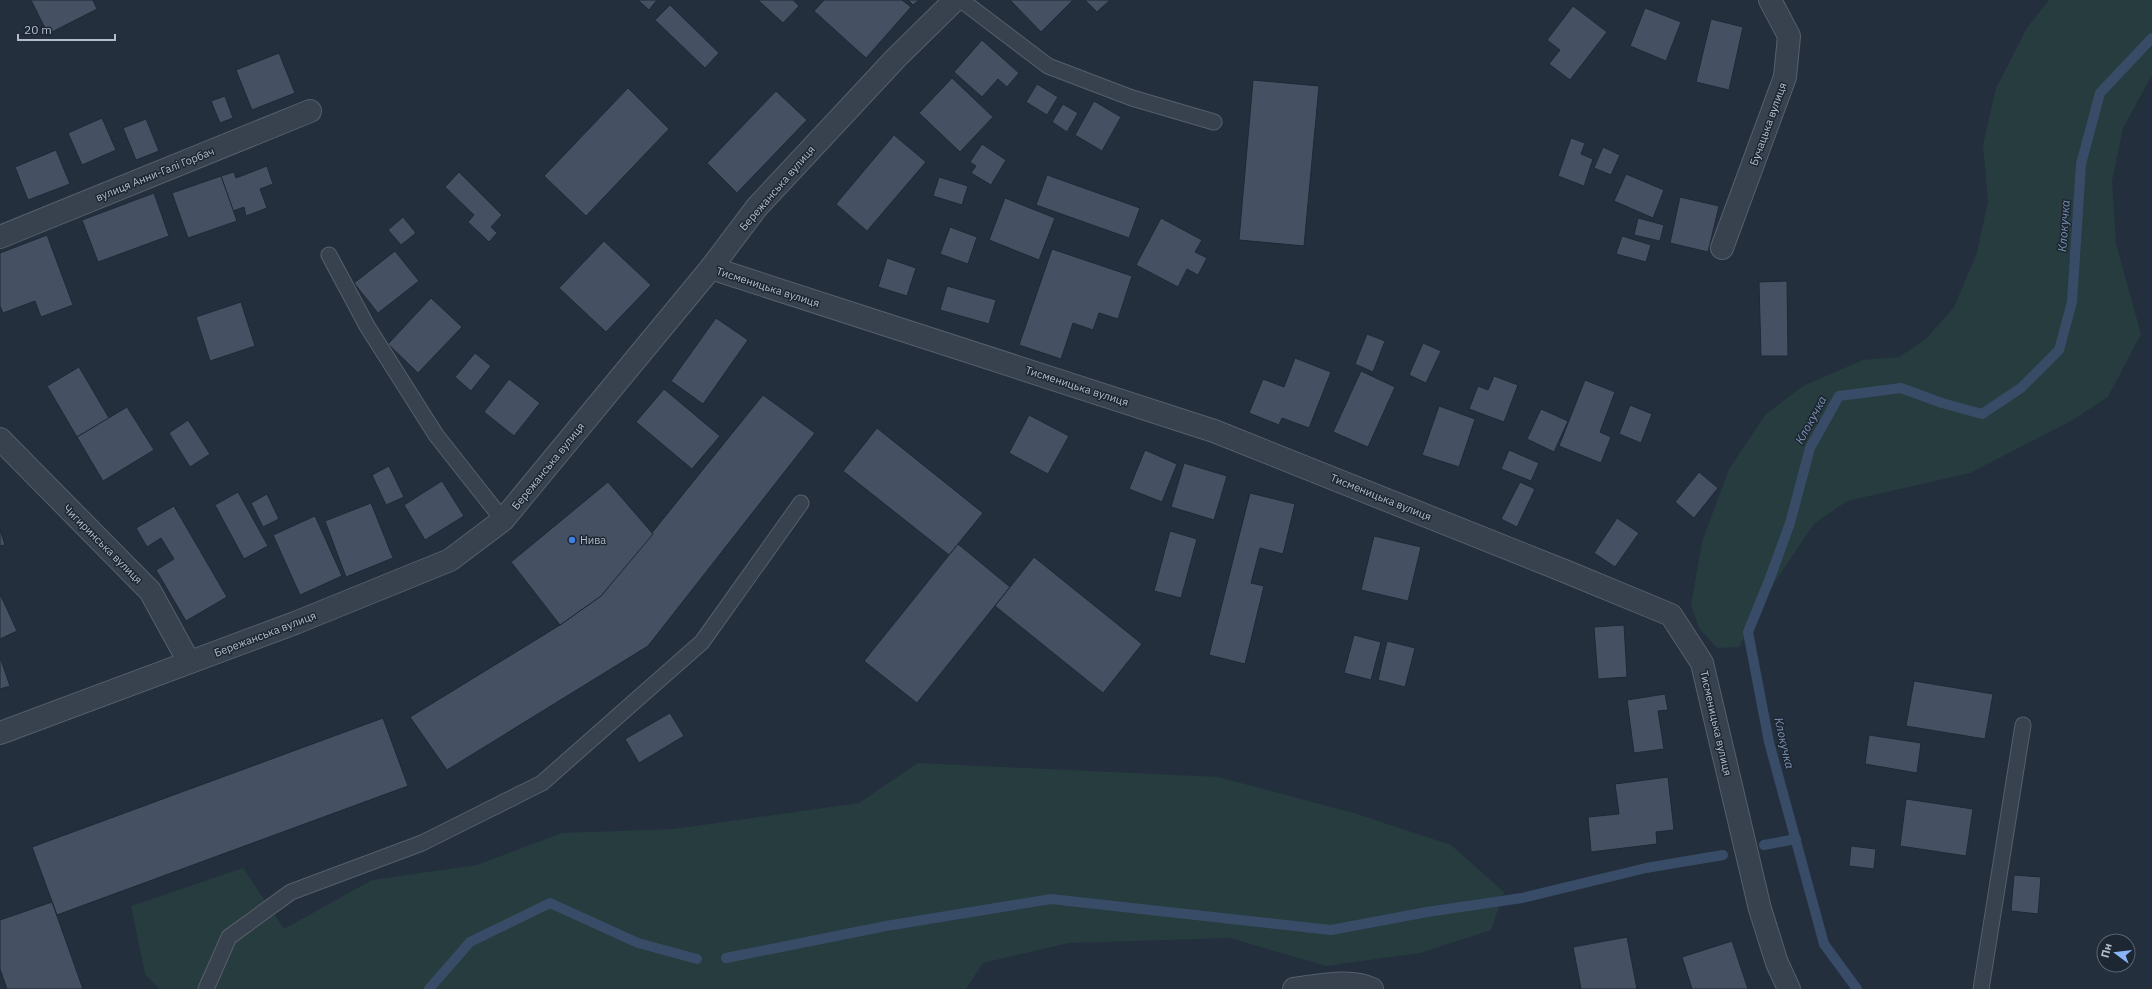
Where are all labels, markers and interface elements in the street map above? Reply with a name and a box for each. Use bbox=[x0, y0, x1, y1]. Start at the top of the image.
scale bar bbox=[18, 16, 115, 42]
text: 20 m bbox=[24, 22, 52, 37]
street label: Бучацька вулиця bbox=[1746, 81, 1790, 167]
street label: Бережанська вулиця bbox=[736, 143, 818, 233]
street label: вулиця Анни-Галі Горбач bbox=[94, 144, 216, 204]
water label: Клокучка bbox=[2054, 199, 2073, 253]
street label: Тисменицька вулиця bbox=[715, 264, 821, 310]
street label: Тисменицька вулиця bbox=[1024, 363, 1130, 409]
water label: Клокучка bbox=[1792, 393, 1829, 446]
street label: Бережанська вулиця bbox=[509, 420, 587, 512]
street label: Тисменицька вулиця bbox=[1328, 470, 1434, 524]
street label: Чигиринська вулиця bbox=[60, 501, 146, 587]
place label: Нива bbox=[580, 533, 606, 547]
marker: Нива bbox=[567, 535, 577, 545]
street label: Бережанська вулиця bbox=[212, 608, 318, 660]
street label: Тисменицька вулиця bbox=[1697, 669, 1735, 777]
water label: Клокучка bbox=[1771, 716, 1798, 770]
north arrow bbox=[2096, 933, 2136, 973]
text: Пн bbox=[2098, 942, 2115, 959]

